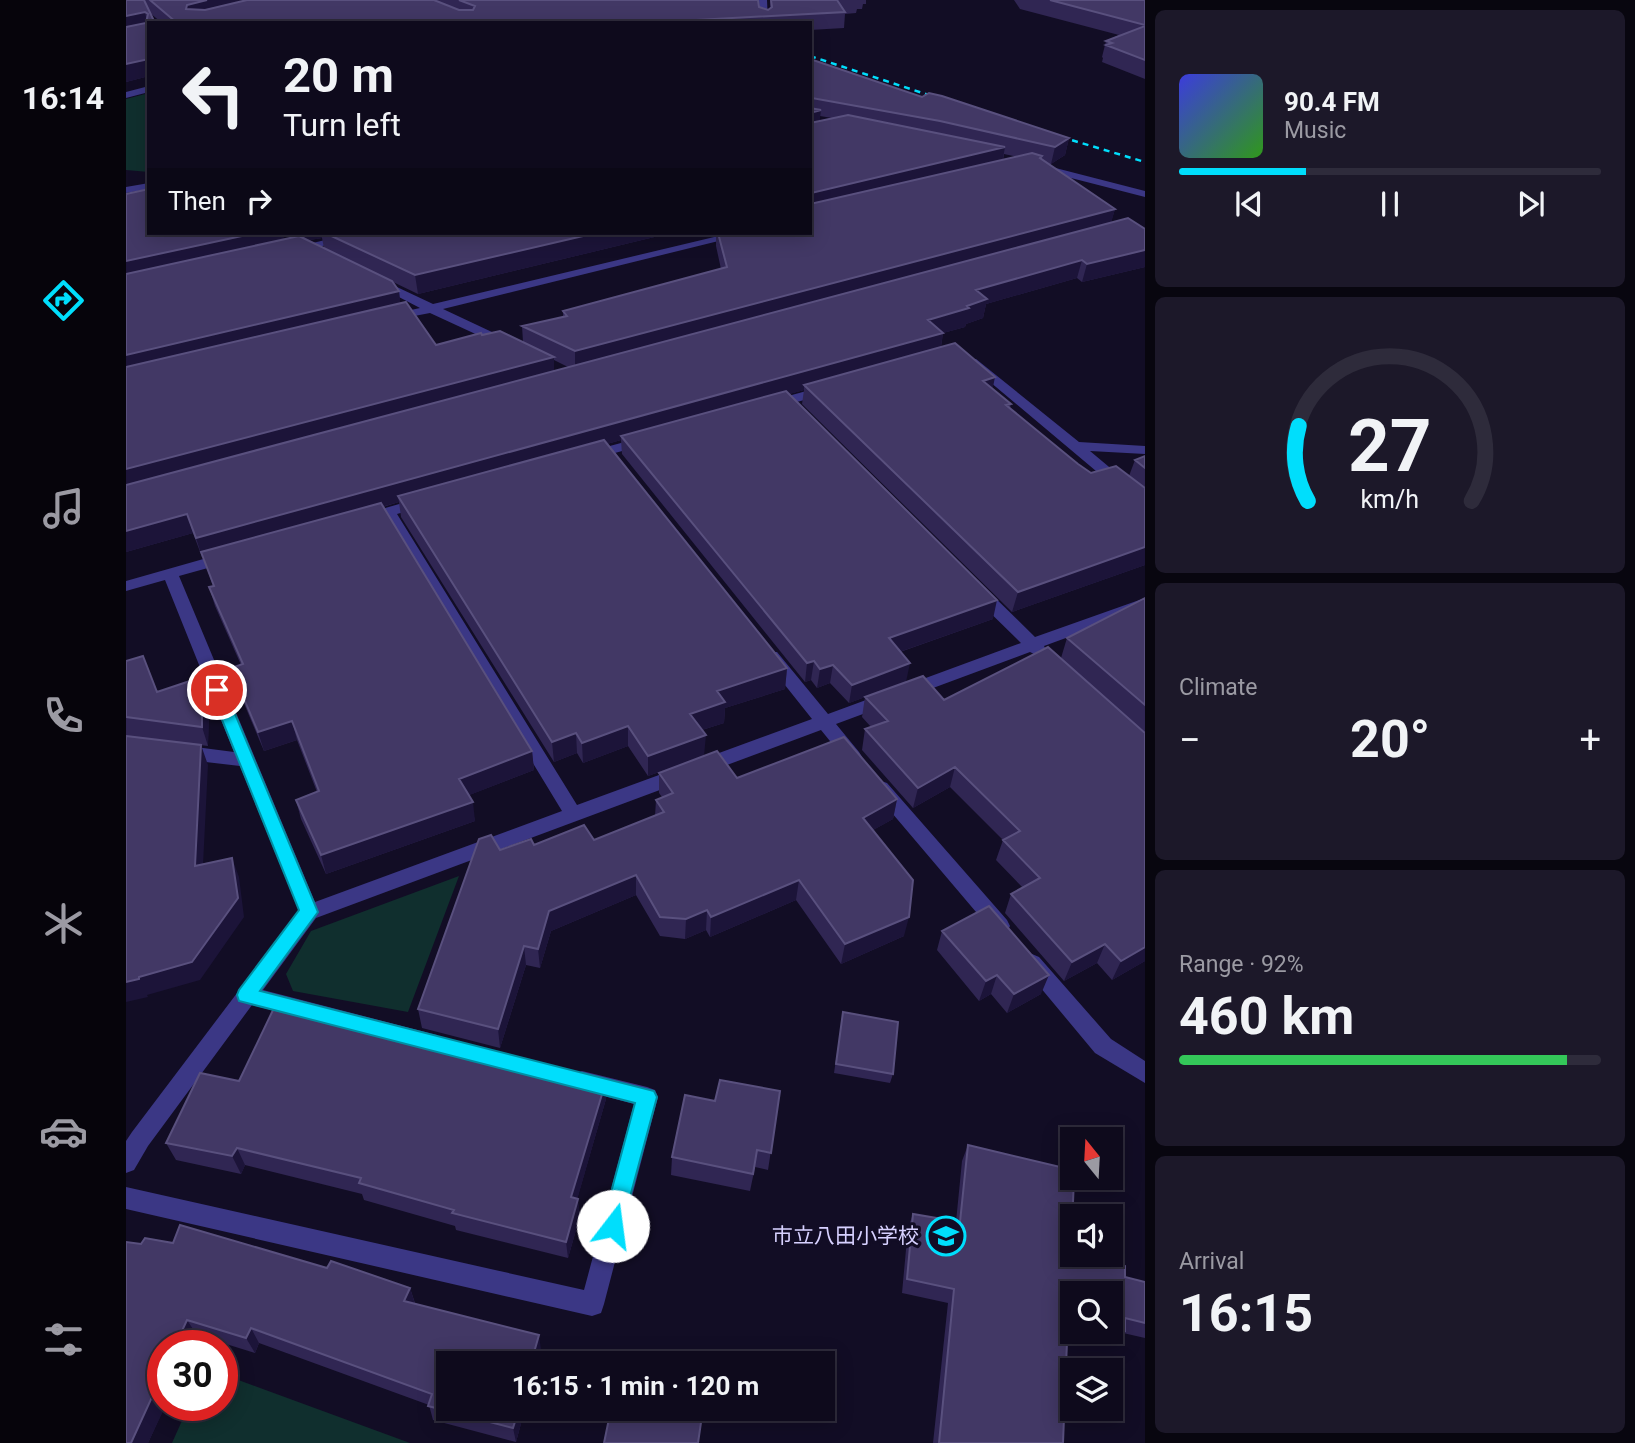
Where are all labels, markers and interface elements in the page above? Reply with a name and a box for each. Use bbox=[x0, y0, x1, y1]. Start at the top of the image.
text: 20 m bbox=[283, 47, 394, 104]
icon: left bbox=[168, 49, 259, 140]
text: 16:14 bbox=[22, 79, 104, 117]
text: 90.4 FM bbox=[1284, 87, 1380, 117]
text: Turn left bbox=[283, 106, 401, 144]
text: Music bbox=[1284, 117, 1346, 144]
icon: right bbox=[240, 182, 278, 220]
icon: previous bbox=[1230, 185, 1268, 223]
icon: pause bbox=[1371, 185, 1409, 223]
icon: next bbox=[1512, 185, 1550, 223]
text: Then bbox=[168, 186, 226, 216]
icon: directions bbox=[39, 276, 88, 325]
text: 27 bbox=[1348, 403, 1432, 489]
icon: music bbox=[39, 484, 88, 533]
text: km/h bbox=[1361, 485, 1419, 514]
pin bbox=[187, 660, 247, 720]
icon: arrive bbox=[198, 671, 236, 709]
text: Climate bbox=[1179, 674, 1258, 701]
icon: phone bbox=[39, 691, 88, 740]
text: 20° bbox=[1350, 709, 1430, 770]
text: − bbox=[1179, 718, 1201, 762]
text: + bbox=[1579, 718, 1601, 762]
icon: climate bbox=[39, 899, 88, 948]
text: Range · 92% bbox=[1179, 951, 1304, 978]
text: 460 km bbox=[1179, 986, 1354, 1047]
icon: car bbox=[39, 1107, 88, 1156]
north arrow bbox=[1060, 1127, 1124, 1190]
map controls bbox=[1060, 1127, 1123, 1421]
position arrow bbox=[576, 1189, 650, 1263]
button: sound bbox=[1060, 1204, 1123, 1267]
school or university icon: 市立八田小学校 bbox=[925, 1215, 967, 1257]
place label: 市立八田小学校 bbox=[772, 1224, 919, 1248]
text: Arrival bbox=[1179, 1248, 1244, 1275]
button: search bbox=[1060, 1281, 1123, 1344]
text: 16:15 bbox=[1179, 1283, 1313, 1344]
icon: filters bbox=[39, 1315, 88, 1364]
speed limit sign: 30 bbox=[147, 1330, 238, 1421]
button: layers bbox=[1060, 1358, 1123, 1421]
text: 16:15 · 1 min · 120 m bbox=[512, 1371, 759, 1401]

